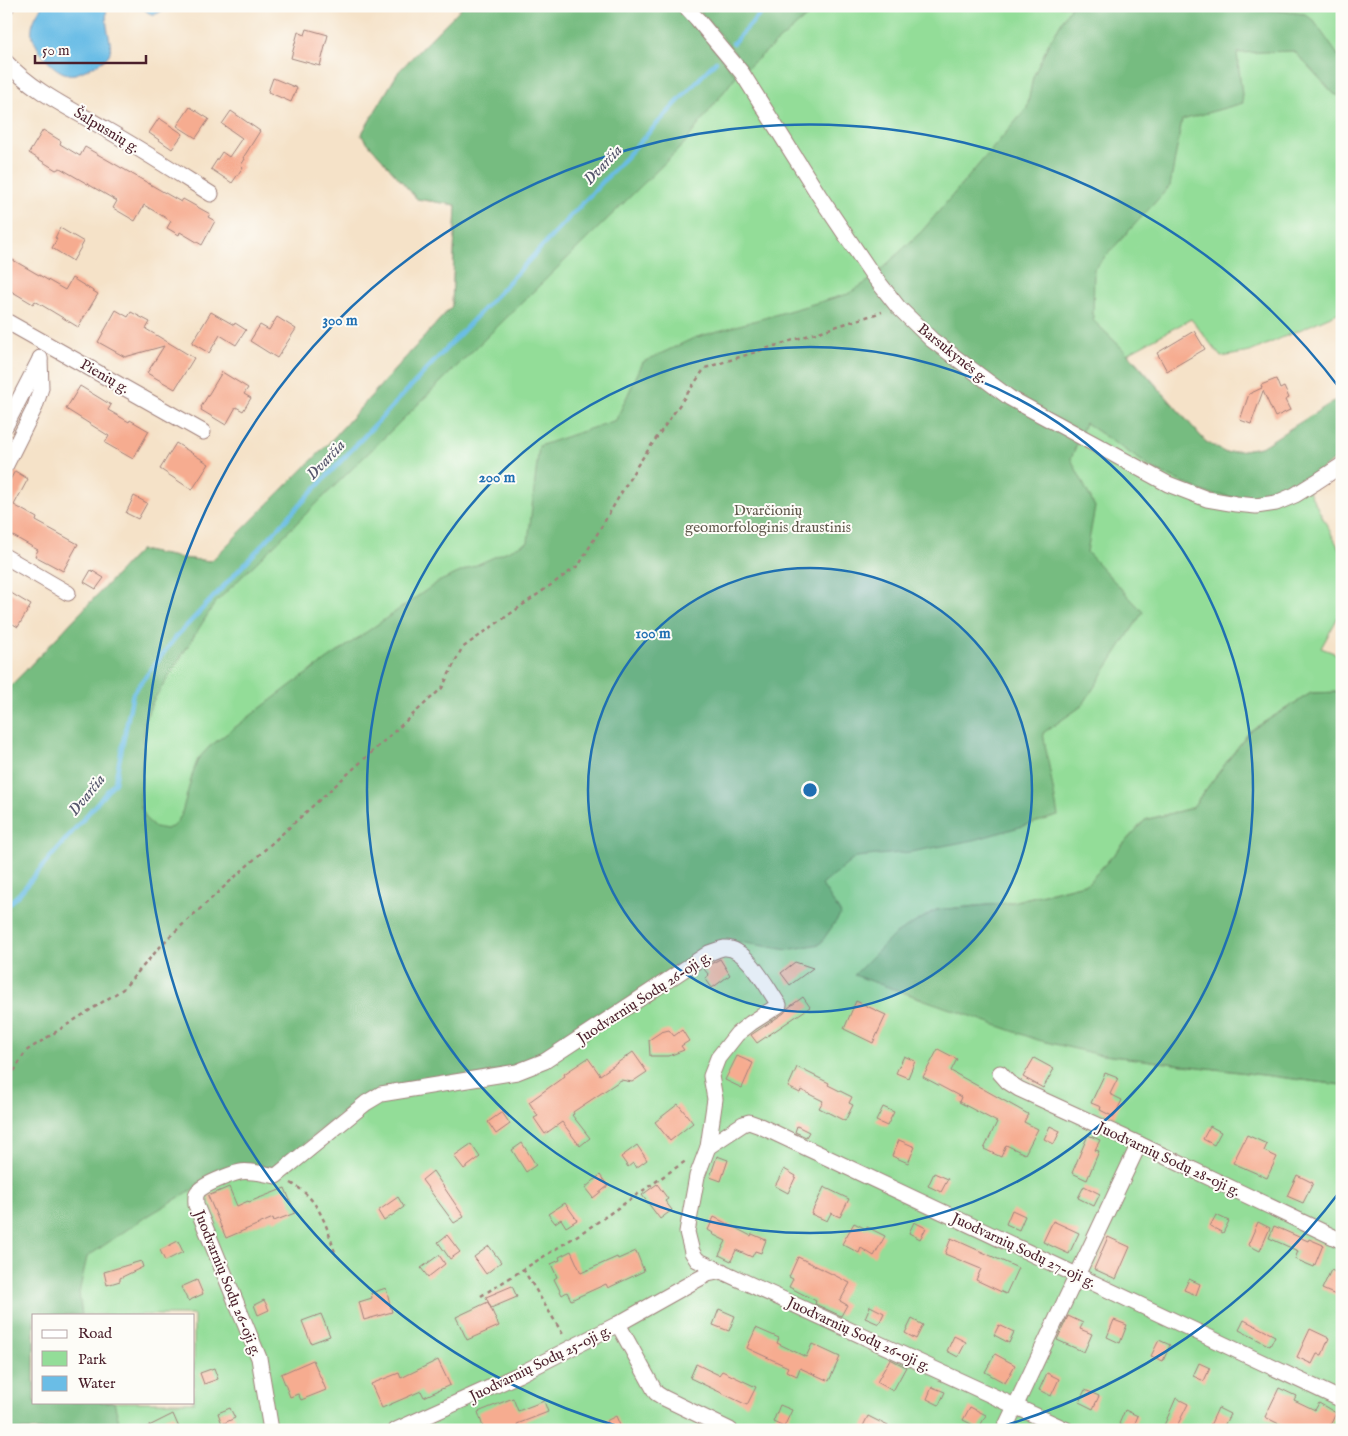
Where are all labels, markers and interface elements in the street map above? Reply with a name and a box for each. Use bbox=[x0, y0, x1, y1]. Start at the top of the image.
scale bar bbox=[35, 32, 146, 64]
text: 50 m bbox=[42, 41, 70, 60]
street label: Šalpusnių g. bbox=[70, 103, 143, 158]
water label: Dvarčia bbox=[580, 141, 627, 190]
text: 300 m bbox=[322, 311, 358, 330]
street label: Barsukynės g. bbox=[914, 319, 992, 388]
street label: Pienių g. bbox=[77, 355, 133, 398]
water label: Dvarčia bbox=[303, 436, 350, 485]
text: 200 m bbox=[479, 468, 516, 487]
park label: Dvarčionių geomorfologinis draustinis bbox=[685, 501, 851, 537]
text: 100 m bbox=[635, 624, 671, 643]
water label: Dvarčia bbox=[65, 770, 110, 820]
centre of rings bbox=[801, 781, 819, 799]
street label: Juodvarnių Sodų 26-oji g. bbox=[572, 947, 715, 1049]
street label: Juodvarnių Sodų 28-oji g. bbox=[1092, 1117, 1243, 1201]
street label: Juodvarnių Sodų 26-oji g. bbox=[189, 1205, 266, 1359]
street label: Juodvarnių Sodų 27-oji g. bbox=[947, 1208, 1099, 1292]
street label: Juodvarnių Sodų 26-oji g. bbox=[782, 1292, 934, 1376]
legend bbox=[32, 1314, 195, 1404]
street label: Juodvarnių Sodų 25-oji g. bbox=[464, 1321, 614, 1407]
text: Road bbox=[78, 1324, 113, 1343]
text: Park bbox=[78, 1350, 108, 1369]
text: Water bbox=[78, 1374, 116, 1393]

